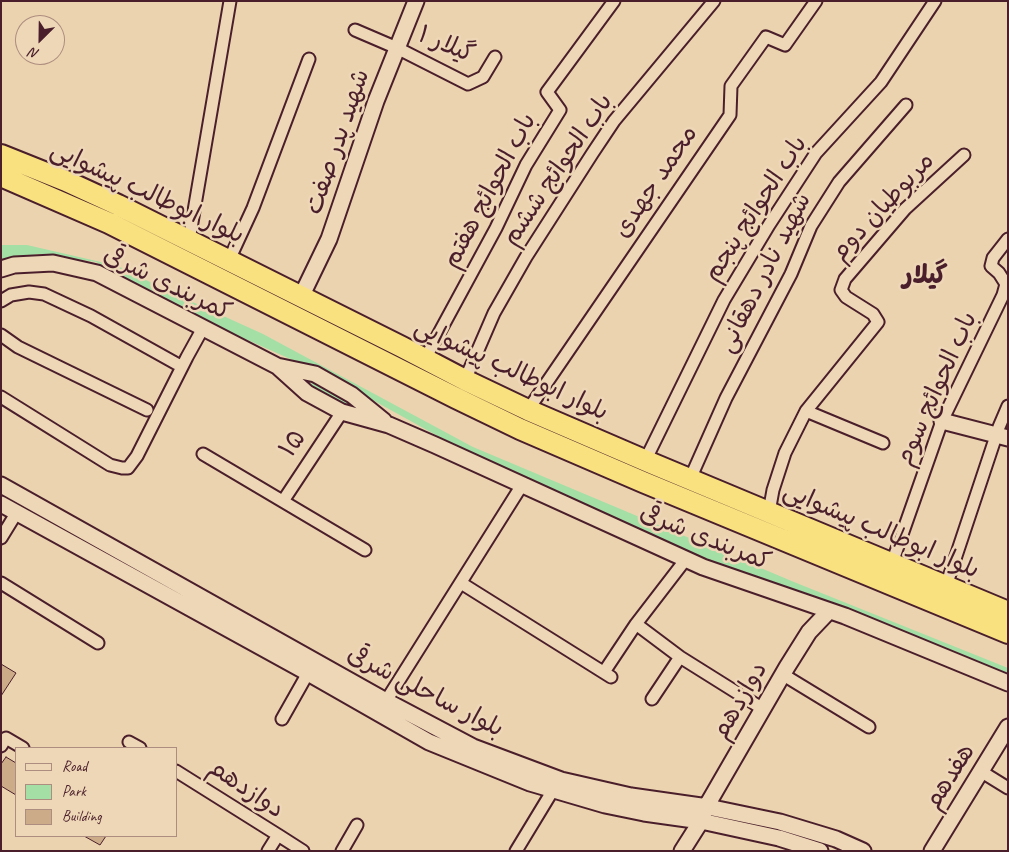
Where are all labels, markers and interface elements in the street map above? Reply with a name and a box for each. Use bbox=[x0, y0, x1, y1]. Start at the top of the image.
north arrow bbox=[15, 15, 65, 65]
street label: گیلار ۱ bbox=[413, 20, 479, 70]
text: N bbox=[27, 44, 42, 63]
street label: شهید پدر صفت bbox=[299, 66, 377, 218]
street label: باب الحوائج ششم bbox=[496, 88, 620, 252]
street label: باب الحوائج هفتم bbox=[437, 108, 543, 274]
street label: محمد جهدی bbox=[607, 120, 705, 244]
street label: باب الحوائج پنجم bbox=[698, 130, 814, 288]
street label: بلوار ابوطالب پیشوایی bbox=[45, 135, 249, 251]
street label: مربوطیان دوم bbox=[825, 146, 941, 268]
street label: شهید نادر دهقانی bbox=[712, 188, 818, 358]
street label: کمربندی شرقی bbox=[98, 240, 236, 328]
district label: گیلار bbox=[902, 260, 948, 292]
street label: باب الحوائج سوم bbox=[890, 307, 984, 471]
street label: بلوار ابوطالب پیشوایی bbox=[409, 312, 613, 428]
street label: ۱۵ bbox=[273, 425, 313, 463]
street label: بلوار ابوطالب پیشوایی bbox=[778, 476, 984, 586]
street label: کمربندی شرقی bbox=[635, 498, 775, 578]
street label: بلوار ساحلی شرقی bbox=[342, 640, 508, 744]
street label: دوازدهم bbox=[706, 657, 774, 745]
street label: هفدهم bbox=[918, 738, 982, 816]
legend bbox=[15, 747, 178, 837]
street label: دوازدهم bbox=[202, 753, 290, 825]
text: Road bbox=[62, 757, 87, 776]
text: Park bbox=[62, 782, 86, 801]
text: Building bbox=[62, 807, 101, 826]

